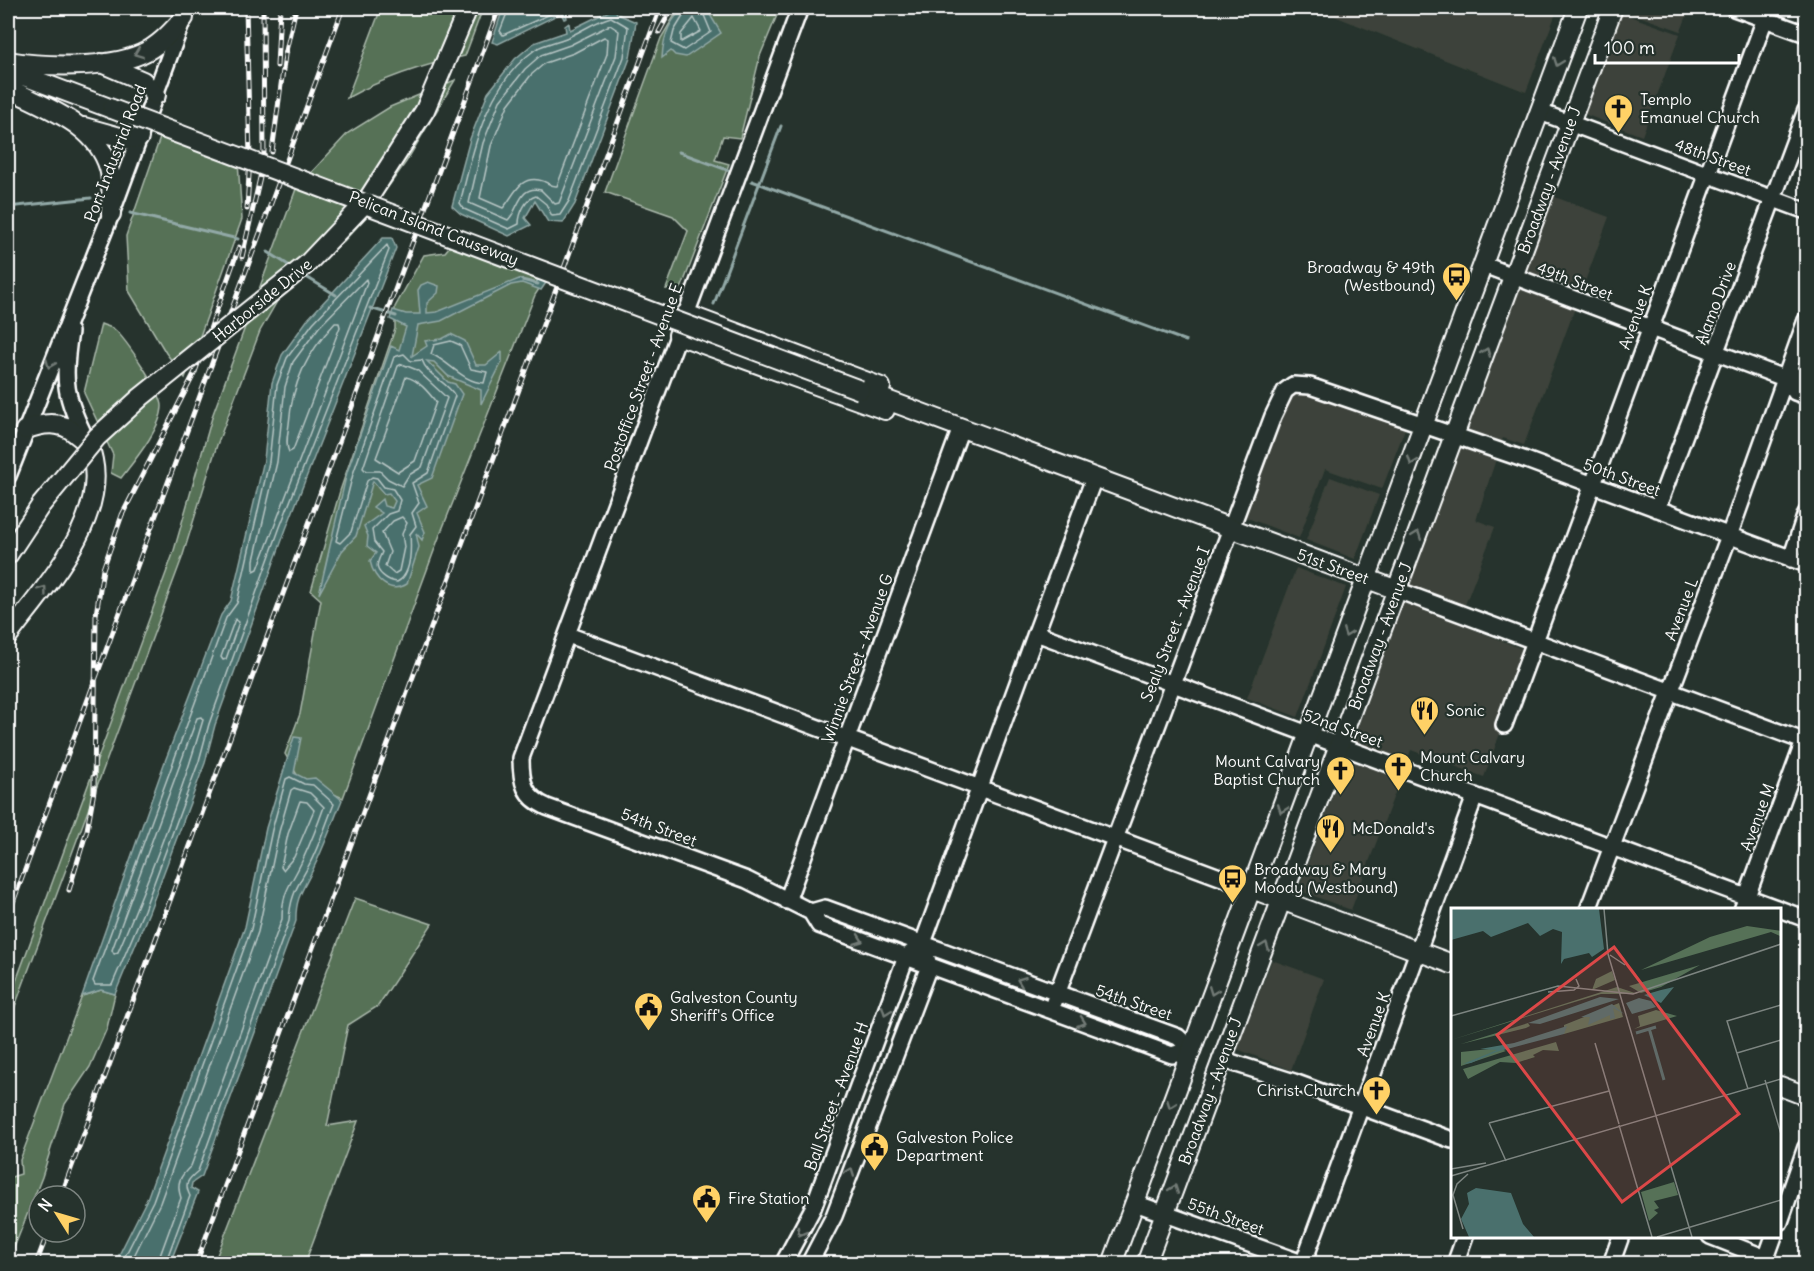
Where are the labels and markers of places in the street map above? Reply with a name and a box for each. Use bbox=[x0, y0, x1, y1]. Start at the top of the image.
place label: Templo Emanuel Church bbox=[1640, 89, 1760, 127]
church icon: Templo Emanuel Church bbox=[1603, 92, 1635, 134]
place label: Broadway & 49th (Westbound) bbox=[1307, 257, 1435, 295]
bus stop icon: Broadway & 49th (Westbound) bbox=[1440, 260, 1472, 302]
restaurant icon: Sonic bbox=[1409, 694, 1441, 736]
place label: Sonic bbox=[1446, 700, 1485, 720]
place label: Mount Calvary Church bbox=[1420, 747, 1525, 785]
church icon: Mount Calvary Church bbox=[1383, 750, 1415, 792]
place label: Mount Calvary Baptist Church bbox=[1213, 751, 1320, 789]
church icon: Mount Calvary Baptist Church bbox=[1325, 754, 1357, 796]
restaurant icon: McDonald's bbox=[1315, 812, 1347, 854]
place label: McDonald's bbox=[1352, 818, 1435, 838]
place label: Broadway & Mary Moody (Westbound) bbox=[1254, 859, 1398, 897]
bus stop icon: Broadway & Mary Moody (Westbound) bbox=[1217, 862, 1249, 904]
place label: Galveston County Sheriff's Office bbox=[670, 987, 798, 1025]
public building icon: Galveston County Sheriff's Office bbox=[633, 990, 665, 1032]
church icon: Christ Church bbox=[1361, 1074, 1393, 1116]
place label: Christ Church bbox=[1257, 1080, 1356, 1100]
place label: Galveston Police Department bbox=[896, 1127, 1013, 1165]
public building icon: Galveston Police Department bbox=[859, 1130, 891, 1172]
public building icon: Fire Station bbox=[691, 1182, 723, 1224]
place label: Fire Station bbox=[728, 1188, 810, 1208]

